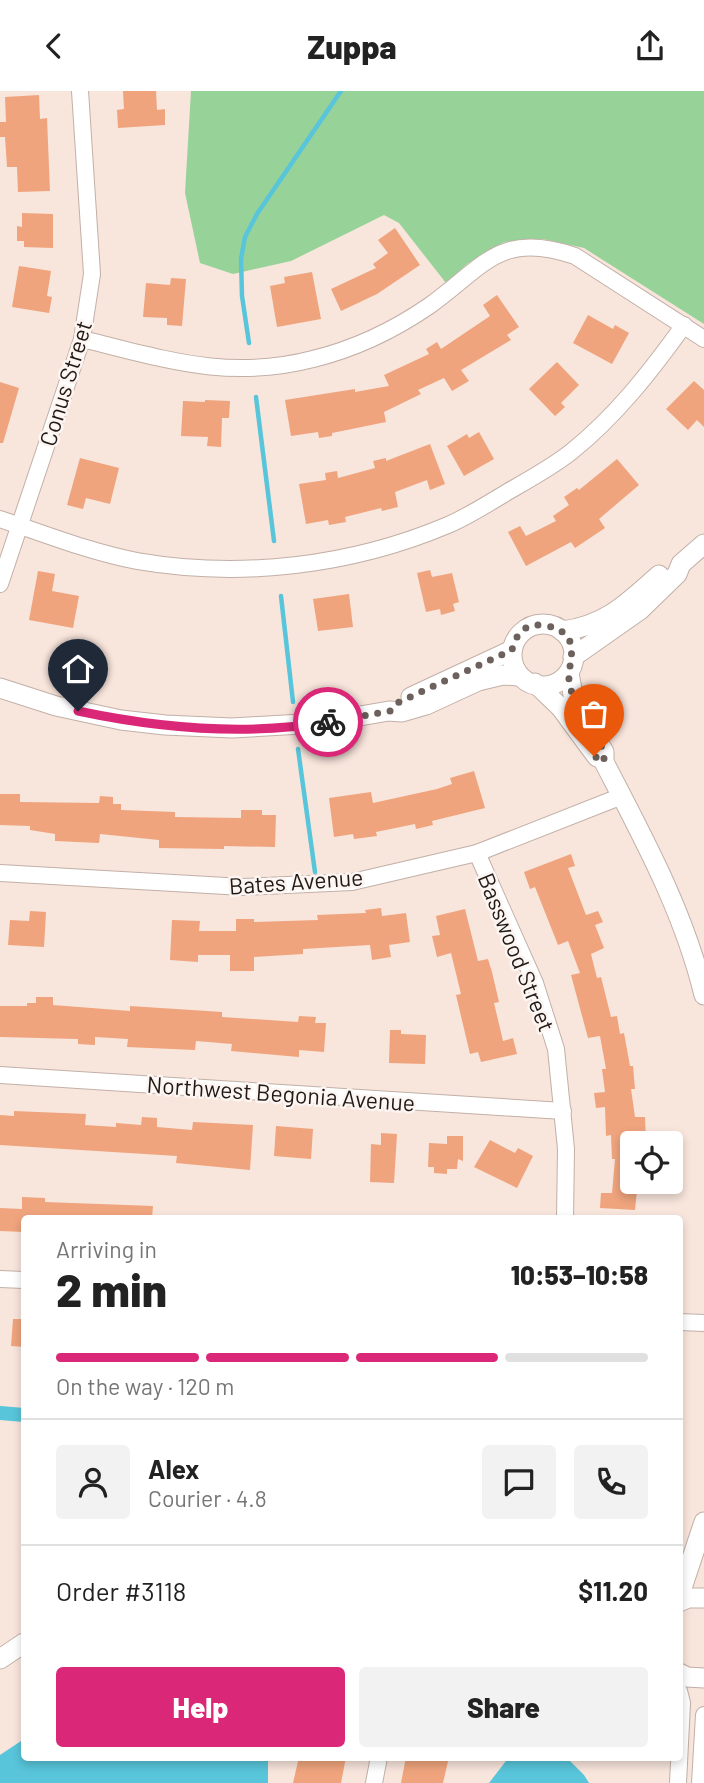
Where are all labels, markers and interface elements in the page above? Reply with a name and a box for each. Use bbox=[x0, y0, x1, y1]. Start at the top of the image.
icon: back bbox=[35, 27, 73, 65]
text: Zuppa bbox=[307, 27, 397, 65]
icon: share bbox=[631, 27, 669, 65]
street label: Conus Street bbox=[33, 317, 97, 449]
pin bbox=[48, 639, 108, 711]
icon: home bbox=[59, 650, 97, 688]
pin bbox=[564, 684, 624, 756]
courier bbox=[293, 687, 363, 757]
icon: bag bbox=[575, 695, 613, 733]
icon: bike bbox=[309, 703, 347, 741]
street label: Bates Avenue bbox=[228, 862, 364, 900]
street label: Basswood Street bbox=[472, 869, 562, 1035]
street label: Northwest Begonia Avenue bbox=[146, 1070, 416, 1116]
map controls bbox=[620, 1131, 683, 1194]
button: locate bbox=[620, 1131, 683, 1194]
text: Arriving in bbox=[56, 1235, 157, 1263]
text: 10:53–10:58 bbox=[511, 1259, 648, 1290]
text: 2 min bbox=[56, 1261, 167, 1316]
text: On the way · 120 m bbox=[56, 1372, 234, 1400]
button: person bbox=[56, 1445, 130, 1519]
button: chat bbox=[482, 1445, 556, 1519]
button: phone bbox=[574, 1445, 648, 1519]
text: Alex bbox=[148, 1453, 199, 1484]
text: Courier · 4.8 bbox=[148, 1484, 267, 1512]
text: Order #3118 bbox=[56, 1575, 186, 1606]
text: $11.20 bbox=[578, 1575, 648, 1606]
button: Help bbox=[56, 1667, 345, 1747]
button: Share bbox=[359, 1667, 648, 1747]

